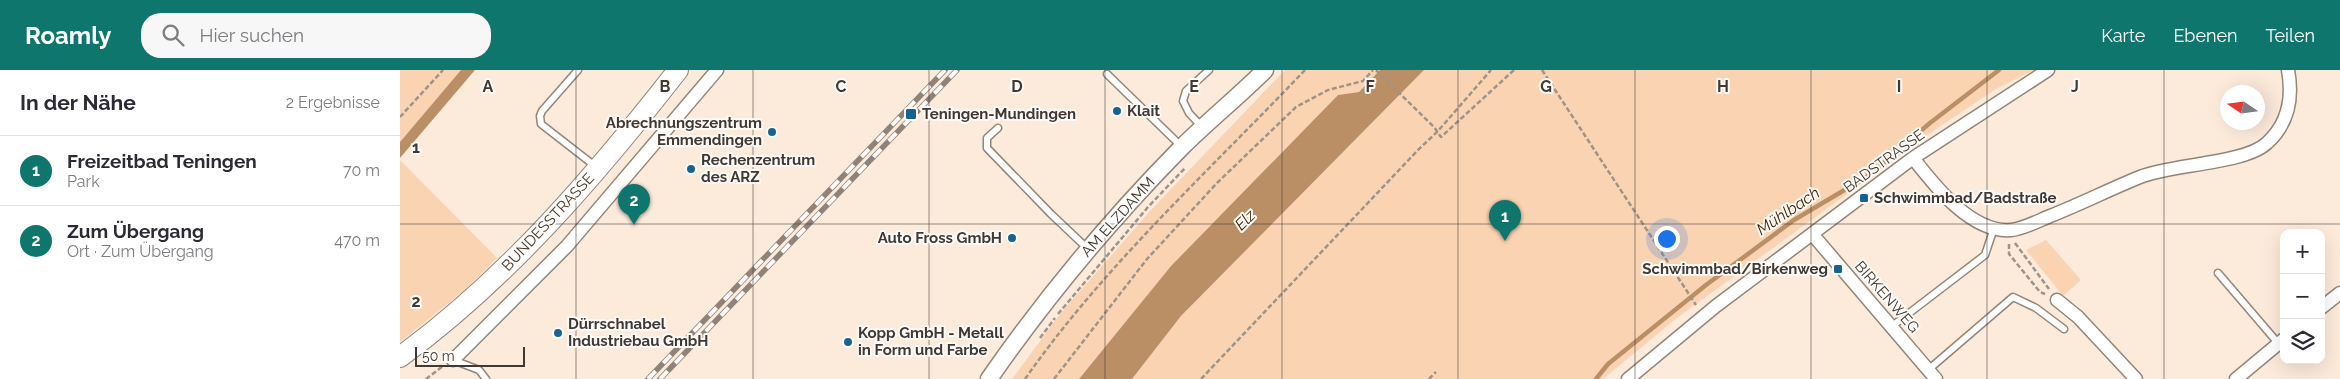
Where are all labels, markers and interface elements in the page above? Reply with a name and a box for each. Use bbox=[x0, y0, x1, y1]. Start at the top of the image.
search box bbox=[141, 13, 491, 58]
text: Roamly bbox=[25, 21, 111, 50]
icon: search bbox=[159, 21, 187, 49]
text: Hier suchen bbox=[199, 24, 304, 46]
text: Karte bbox=[2101, 25, 2145, 46]
text: Ebenen bbox=[2173, 25, 2238, 46]
text: Teilen bbox=[2266, 25, 2315, 46]
text: A bbox=[483, 77, 494, 96]
text: B bbox=[660, 77, 671, 96]
text: C bbox=[836, 77, 847, 96]
text: D bbox=[1011, 77, 1023, 96]
text: E bbox=[1189, 77, 1199, 96]
text: F bbox=[1365, 77, 1375, 96]
text: G bbox=[1540, 77, 1552, 96]
text: H bbox=[1717, 77, 1729, 96]
text: I bbox=[1897, 77, 1901, 96]
text: J bbox=[2071, 77, 2079, 96]
north arrow bbox=[2220, 85, 2265, 130]
text: In der Nähe bbox=[20, 90, 136, 115]
text: 2 Ergebnisse bbox=[286, 93, 380, 112]
place label: Klait bbox=[1127, 102, 1160, 120]
place label: Teningen-Mundingen bbox=[922, 105, 1076, 123]
marker: Klait bbox=[1111, 105, 1123, 117]
marker: Teningen-Mundingen bbox=[904, 107, 918, 121]
place label: Abrechnungszentrum Emmendingen bbox=[606, 114, 762, 149]
marker: Abrechnungszentrum Emmendingen bbox=[766, 126, 778, 138]
street label: BADSTRASSE bbox=[1840, 126, 1928, 196]
text: 1 bbox=[412, 138, 420, 157]
text: Freizeitbad Teningen bbox=[67, 150, 257, 172]
place label: Rechenzentrum des ARZ bbox=[701, 151, 815, 186]
text: 1 bbox=[32, 161, 40, 180]
text: 70 m bbox=[343, 161, 380, 180]
marker: Rechenzentrum des ARZ bbox=[685, 163, 697, 175]
street label: BUNDESSTRASSE bbox=[498, 169, 598, 275]
text: Park bbox=[67, 172, 100, 191]
street label: AM ELZDAMM bbox=[1077, 173, 1159, 261]
water label: Mühlbach bbox=[1753, 183, 1823, 239]
pin: 2 bbox=[618, 184, 650, 225]
place label: Schwimmbad/Badstraße bbox=[1874, 189, 2057, 207]
marker: Schwimmbad/Badstraße bbox=[1858, 192, 1870, 204]
pin: 1 bbox=[1489, 200, 1521, 241]
water label: Elz bbox=[1231, 205, 1260, 234]
text: Zum Übergang bbox=[67, 220, 204, 242]
your location bbox=[1654, 226, 1680, 252]
place label: Auto Fross GmbH bbox=[878, 229, 1002, 247]
map controls bbox=[2280, 229, 2325, 364]
button: + bbox=[2280, 229, 2325, 274]
text: 2 bbox=[31, 231, 41, 250]
text: 470 m bbox=[334, 231, 380, 250]
marker: Auto Fross GmbH bbox=[1006, 232, 1018, 244]
text: Ort · Zum Übergang bbox=[67, 242, 214, 261]
street label: BIRKENWEG bbox=[1851, 257, 1923, 337]
place label: Schwimmbad/Birkenweg bbox=[1642, 260, 1828, 278]
marker: Schwimmbad/Birkenweg bbox=[1832, 263, 1844, 275]
button: − bbox=[2280, 274, 2325, 319]
text: 2 bbox=[411, 292, 421, 311]
place label: Dürrschnabel Industriebau GmbH bbox=[568, 315, 708, 350]
button: layers bbox=[2280, 319, 2325, 364]
place label: Kopp GmbH - Metall in Form und Farbe bbox=[858, 324, 1004, 359]
marker: Dürrschnabel Industriebau GmbH bbox=[552, 327, 564, 339]
marker: Kopp GmbH - Metall in Form und Farbe bbox=[842, 336, 854, 348]
scale bar bbox=[415, 344, 525, 367]
text: 50 m bbox=[422, 348, 455, 364]

